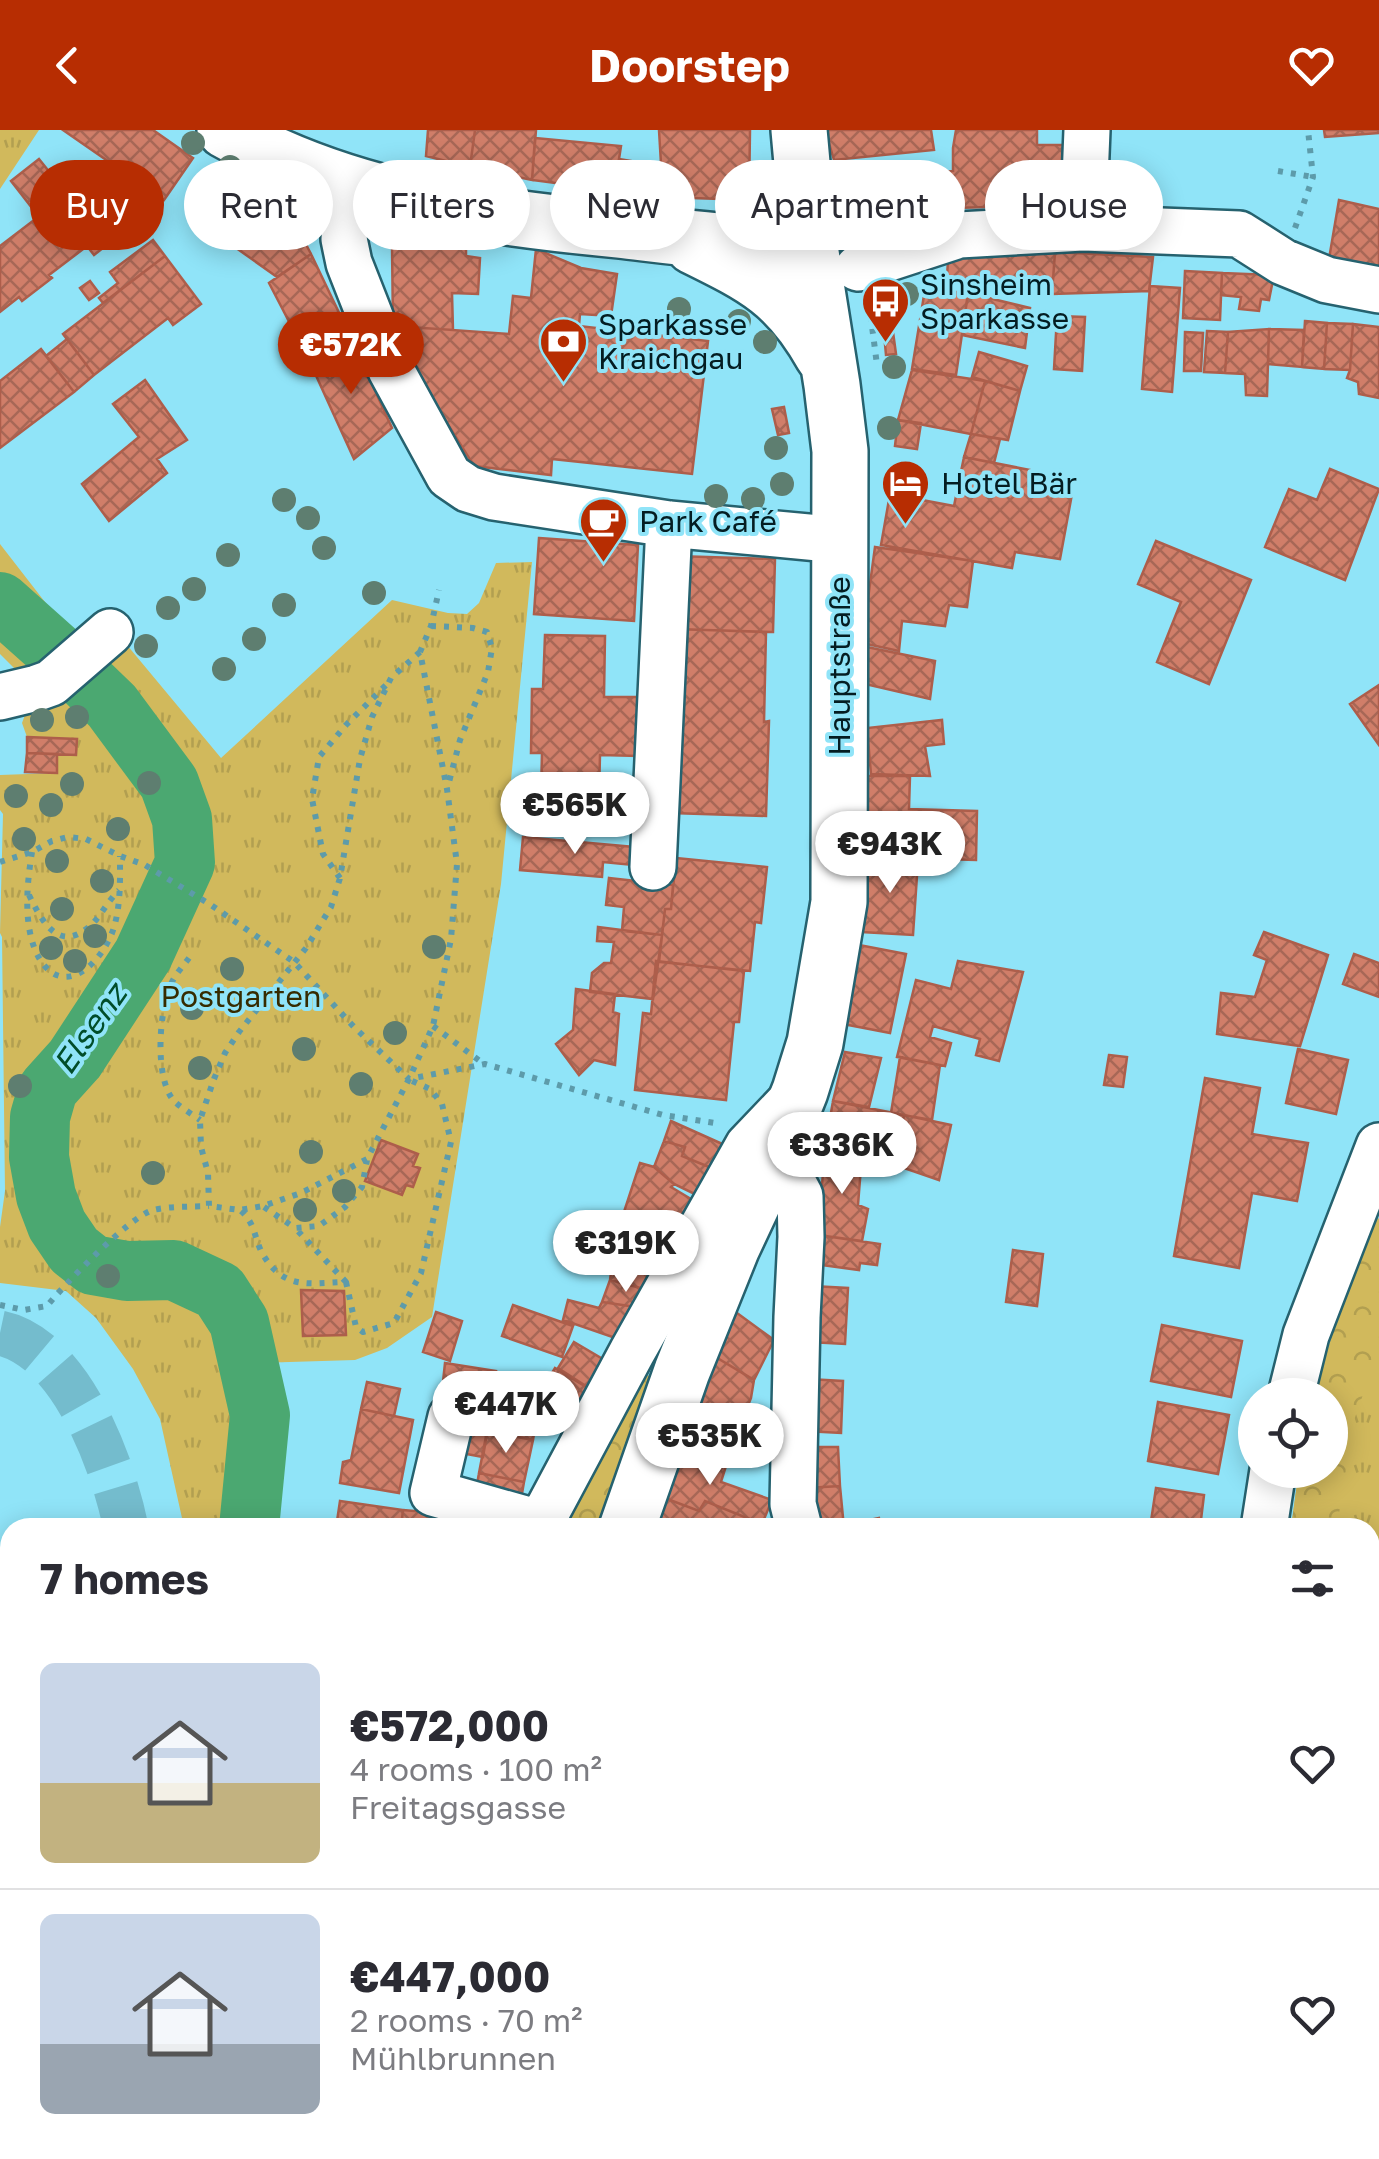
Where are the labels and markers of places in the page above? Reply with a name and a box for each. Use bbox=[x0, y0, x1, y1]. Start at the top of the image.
place label: Sinsheim Sparkasse bbox=[920, 266, 1069, 336]
bus stop icon: Sinsheim Sparkasse bbox=[859, 276, 911, 344]
place label: Sparkasse Kraichgau bbox=[598, 306, 747, 376]
pin: €572K bbox=[281, 312, 421, 397]
bank icon: Sparkasse Kraichgau bbox=[537, 316, 589, 384]
hotel icon: Hotel Bär bbox=[880, 458, 932, 526]
place label: Hotel Bär bbox=[941, 465, 1077, 501]
cafe icon: Park Café bbox=[578, 496, 630, 564]
place label: Park Café bbox=[639, 503, 777, 539]
pin: €565K bbox=[505, 772, 645, 857]
pin: €943K bbox=[820, 811, 960, 896]
pin: €336K bbox=[772, 1112, 912, 1197]
pin: €319K bbox=[556, 1210, 696, 1295]
pin: €447K bbox=[436, 1371, 576, 1456]
pin: €535K bbox=[640, 1403, 780, 1488]

